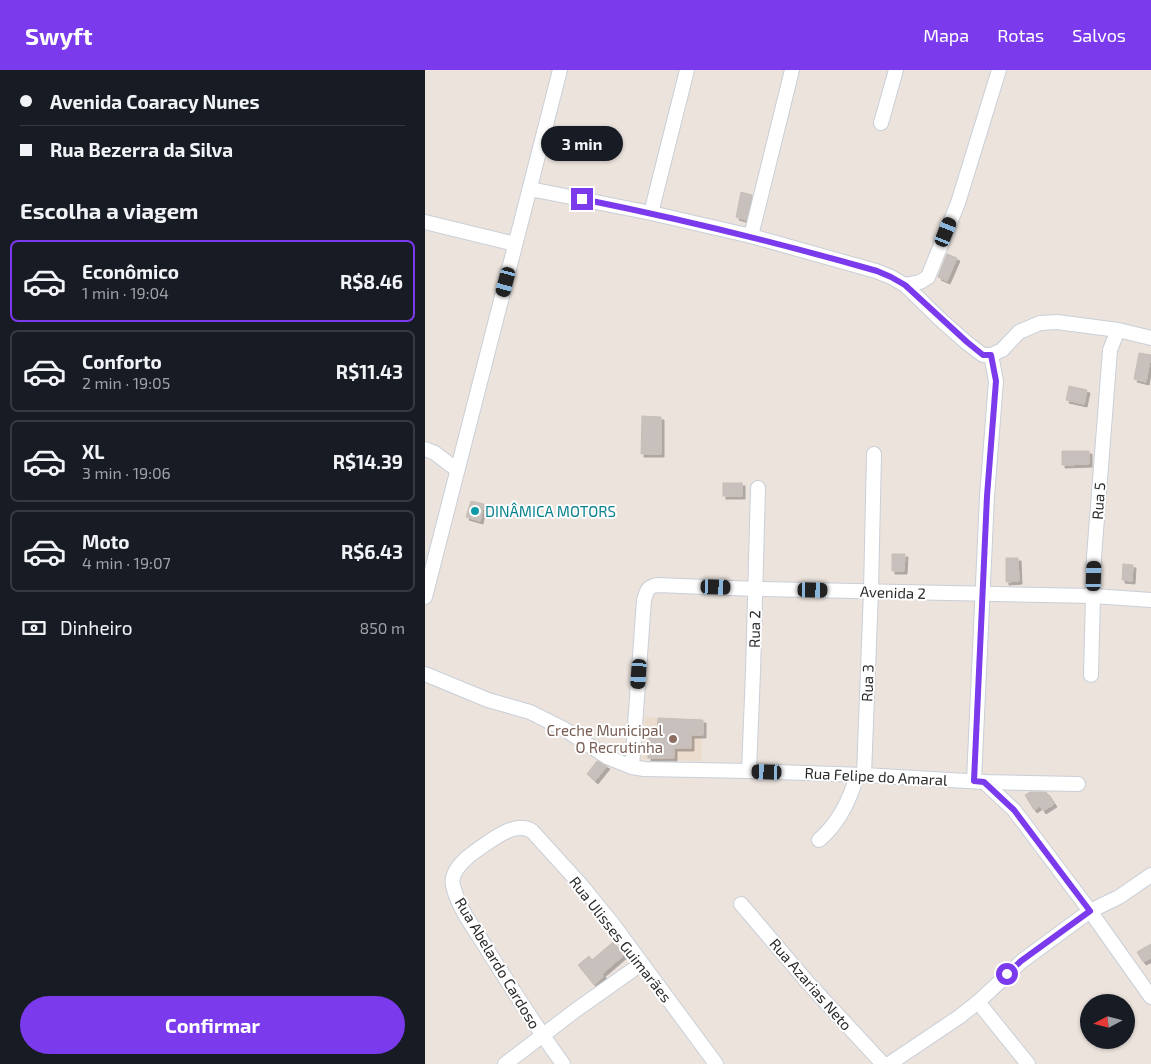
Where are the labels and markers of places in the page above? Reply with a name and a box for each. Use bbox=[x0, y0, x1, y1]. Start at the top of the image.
place label: DINÂMICA MOTORS bbox=[485, 502, 616, 520]
marker: DINÂMICA MOTORS bbox=[469, 505, 481, 517]
place label: Creche Municipal O Recrutinha bbox=[547, 721, 664, 756]
marker: Creche Municipal O Recrutinha bbox=[667, 733, 679, 745]

